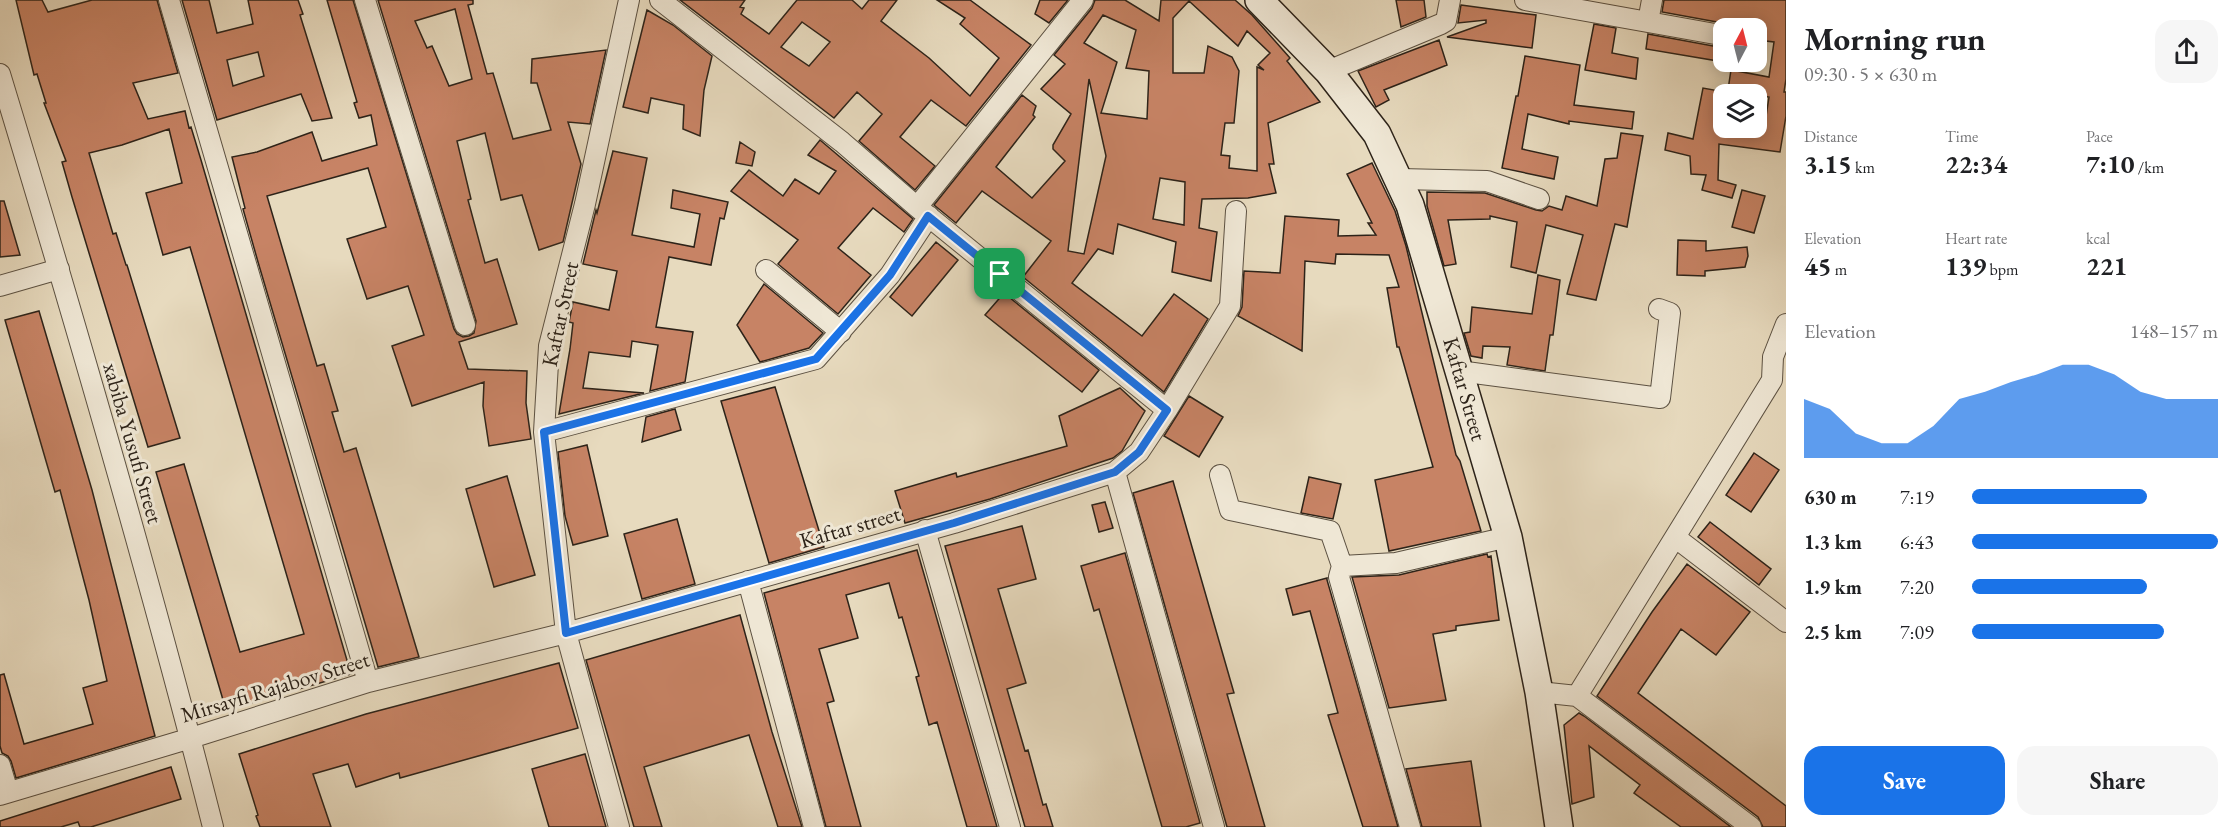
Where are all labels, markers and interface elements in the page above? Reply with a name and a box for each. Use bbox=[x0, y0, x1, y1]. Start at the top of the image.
text: Morning run bbox=[1804, 17, 1986, 60]
north arrow bbox=[1713, 18, 1767, 72]
map controls bbox=[1713, 18, 1767, 138]
button: share bbox=[2155, 20, 2218, 83]
text: 09:30 · 5 × 630 m bbox=[1804, 61, 1937, 87]
button: layers bbox=[1713, 84, 1767, 138]
text: Distance bbox=[1804, 126, 1857, 147]
text: Time bbox=[1945, 126, 1978, 147]
text: Pace bbox=[2086, 126, 2113, 147]
text: 3.15 bbox=[1804, 147, 1852, 181]
text: 22:34 bbox=[1945, 147, 2007, 181]
text: 7:10 bbox=[2086, 147, 2135, 181]
text: km bbox=[1852, 157, 1875, 178]
text: /km bbox=[2135, 157, 2164, 178]
text: Elevation bbox=[1804, 228, 1862, 249]
text: Heart rate bbox=[1945, 228, 2007, 249]
text: kcal bbox=[2086, 228, 2110, 249]
pin bbox=[974, 248, 1025, 299]
text: 45 bbox=[1804, 249, 1832, 283]
text: 139 bbox=[1945, 249, 1986, 283]
text: 221 bbox=[2086, 249, 2127, 283]
icon: arrive bbox=[983, 257, 1016, 290]
street label: Kaftar Street bbox=[535, 259, 585, 369]
text: m bbox=[1832, 259, 1847, 280]
text: bpm bbox=[1986, 259, 2018, 280]
text: Elevation bbox=[1804, 318, 1876, 344]
text: 148–157 m bbox=[2130, 318, 2218, 344]
street label: Kaftar Street bbox=[1436, 334, 1494, 444]
street label: xabiba Yusufi Street bbox=[96, 359, 170, 527]
text: 630 m bbox=[1804, 484, 1857, 510]
text: 7:19 bbox=[1900, 484, 1934, 510]
street label: Kaftar street bbox=[796, 499, 904, 555]
text: 1.3 km bbox=[1804, 529, 1862, 555]
text: 6:43 bbox=[1900, 529, 1934, 555]
text: 1.9 km bbox=[1804, 574, 1862, 600]
text: 7:20 bbox=[1900, 574, 1934, 600]
text: 2.5 km bbox=[1804, 619, 1862, 645]
text: 7:09 bbox=[1900, 619, 1934, 645]
street label: Mirsayfi Rajabov Street bbox=[177, 644, 373, 730]
button: Save bbox=[1804, 746, 2005, 815]
button: Share bbox=[2017, 746, 2218, 815]

